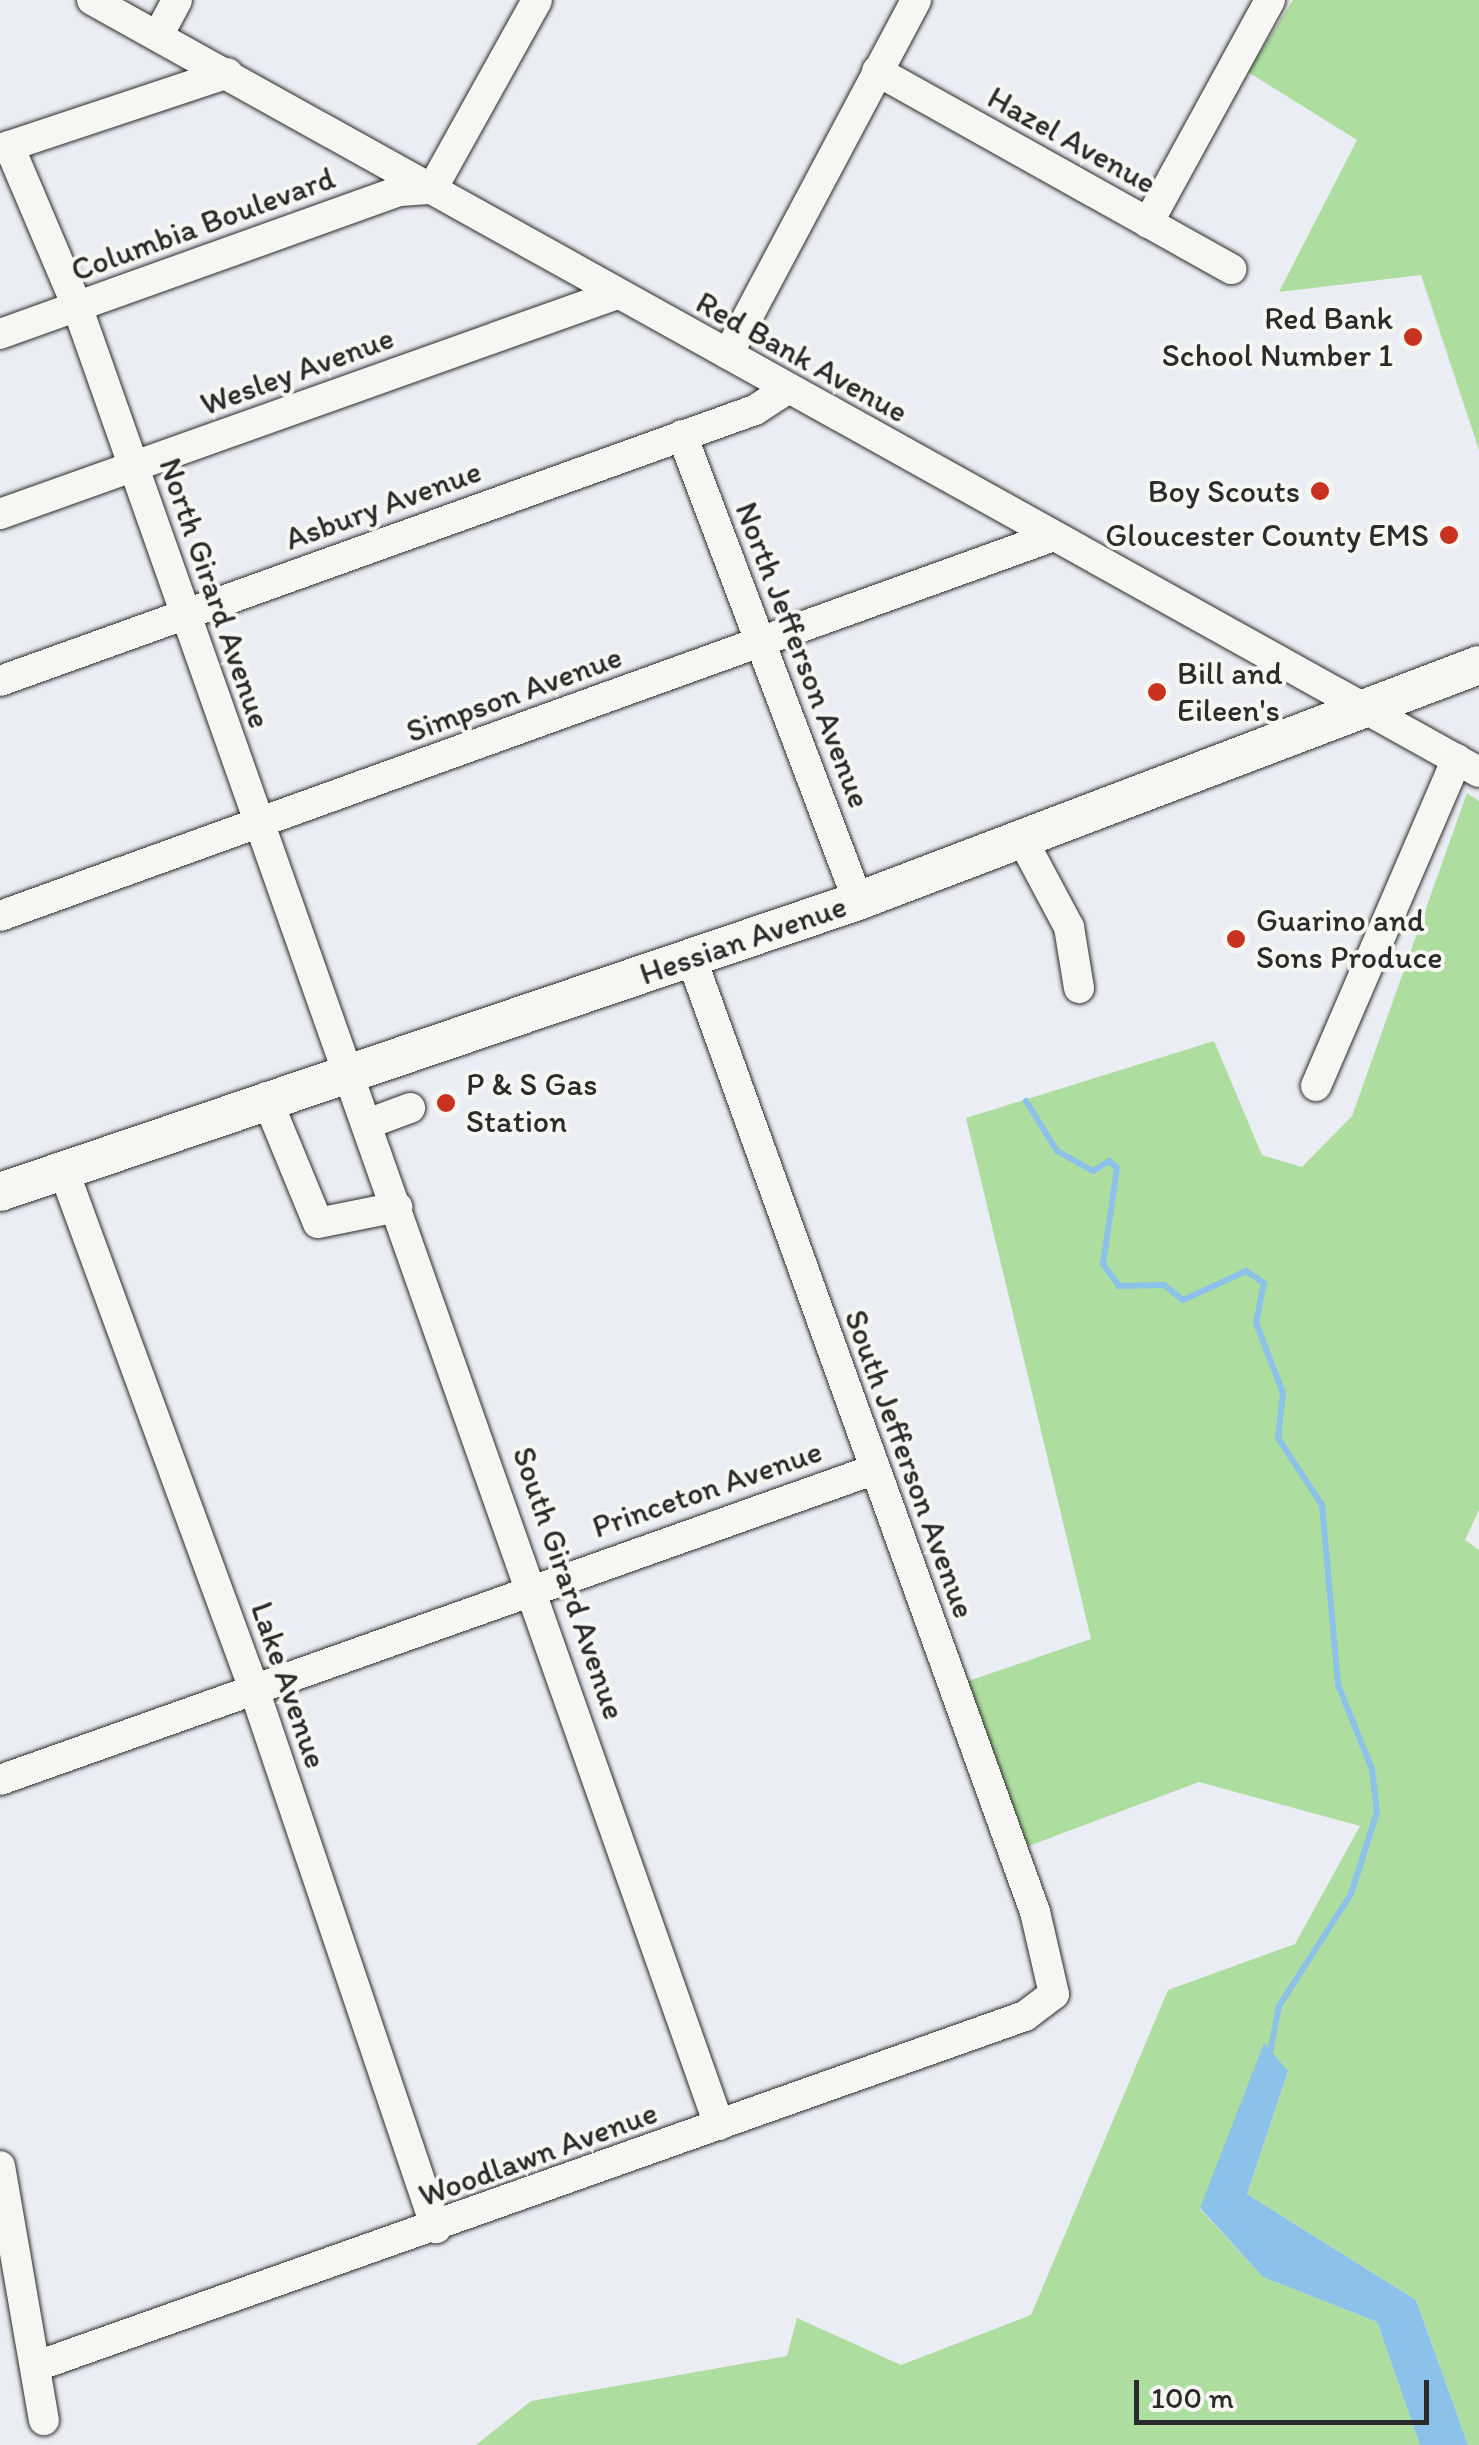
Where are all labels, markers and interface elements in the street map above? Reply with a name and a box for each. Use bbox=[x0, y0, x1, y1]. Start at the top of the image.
street label: Hazel Avenue bbox=[982, 78, 1162, 202]
street label: Columbia Boulevard bbox=[65, 158, 341, 290]
street label: Red Bank Avenue bbox=[688, 282, 916, 432]
place label: Red Bank School Number 1 bbox=[1162, 300, 1393, 375]
street label: Wesley Avenue bbox=[195, 318, 399, 424]
marker: Red Bank School Number 1 bbox=[1402, 326, 1424, 348]
street label: Asbury Avenue bbox=[281, 452, 485, 558]
street label: North Girard Avenue bbox=[151, 453, 279, 733]
place label: Boy Scouts bbox=[1148, 472, 1300, 510]
marker: Boy Scouts bbox=[1309, 480, 1331, 502]
street label: North Jefferson Avenue bbox=[727, 496, 879, 814]
place label: Gloucester County EMS bbox=[1105, 516, 1429, 554]
marker: Gloucester County EMS bbox=[1438, 524, 1460, 546]
street label: Simpson Avenue bbox=[402, 638, 626, 750]
place label: Bill and Eileen's bbox=[1177, 655, 1283, 730]
marker: Bill and Eileen's bbox=[1146, 681, 1168, 703]
street label: Hessian Avenue bbox=[635, 887, 851, 993]
place label: Guarino and Sons Produce bbox=[1256, 902, 1442, 977]
marker: Guarino and Sons Produce bbox=[1225, 928, 1247, 950]
place label: P & S Gas Station bbox=[466, 1066, 598, 1141]
marker: P & S Gas Station bbox=[435, 1092, 457, 1114]
street label: South Jefferson Avenue bbox=[836, 1305, 984, 1623]
street label: Princeton Avenue bbox=[588, 1432, 826, 1546]
street label: South Girard Avenue bbox=[505, 1443, 633, 1723]
street label: Lake Avenue bbox=[243, 1598, 335, 1772]
street label: Woodlawn Avenue bbox=[414, 2093, 662, 2215]
scale bar bbox=[1139, 2360, 1434, 2422]
text: 100 m bbox=[1151, 2379, 1234, 2416]

